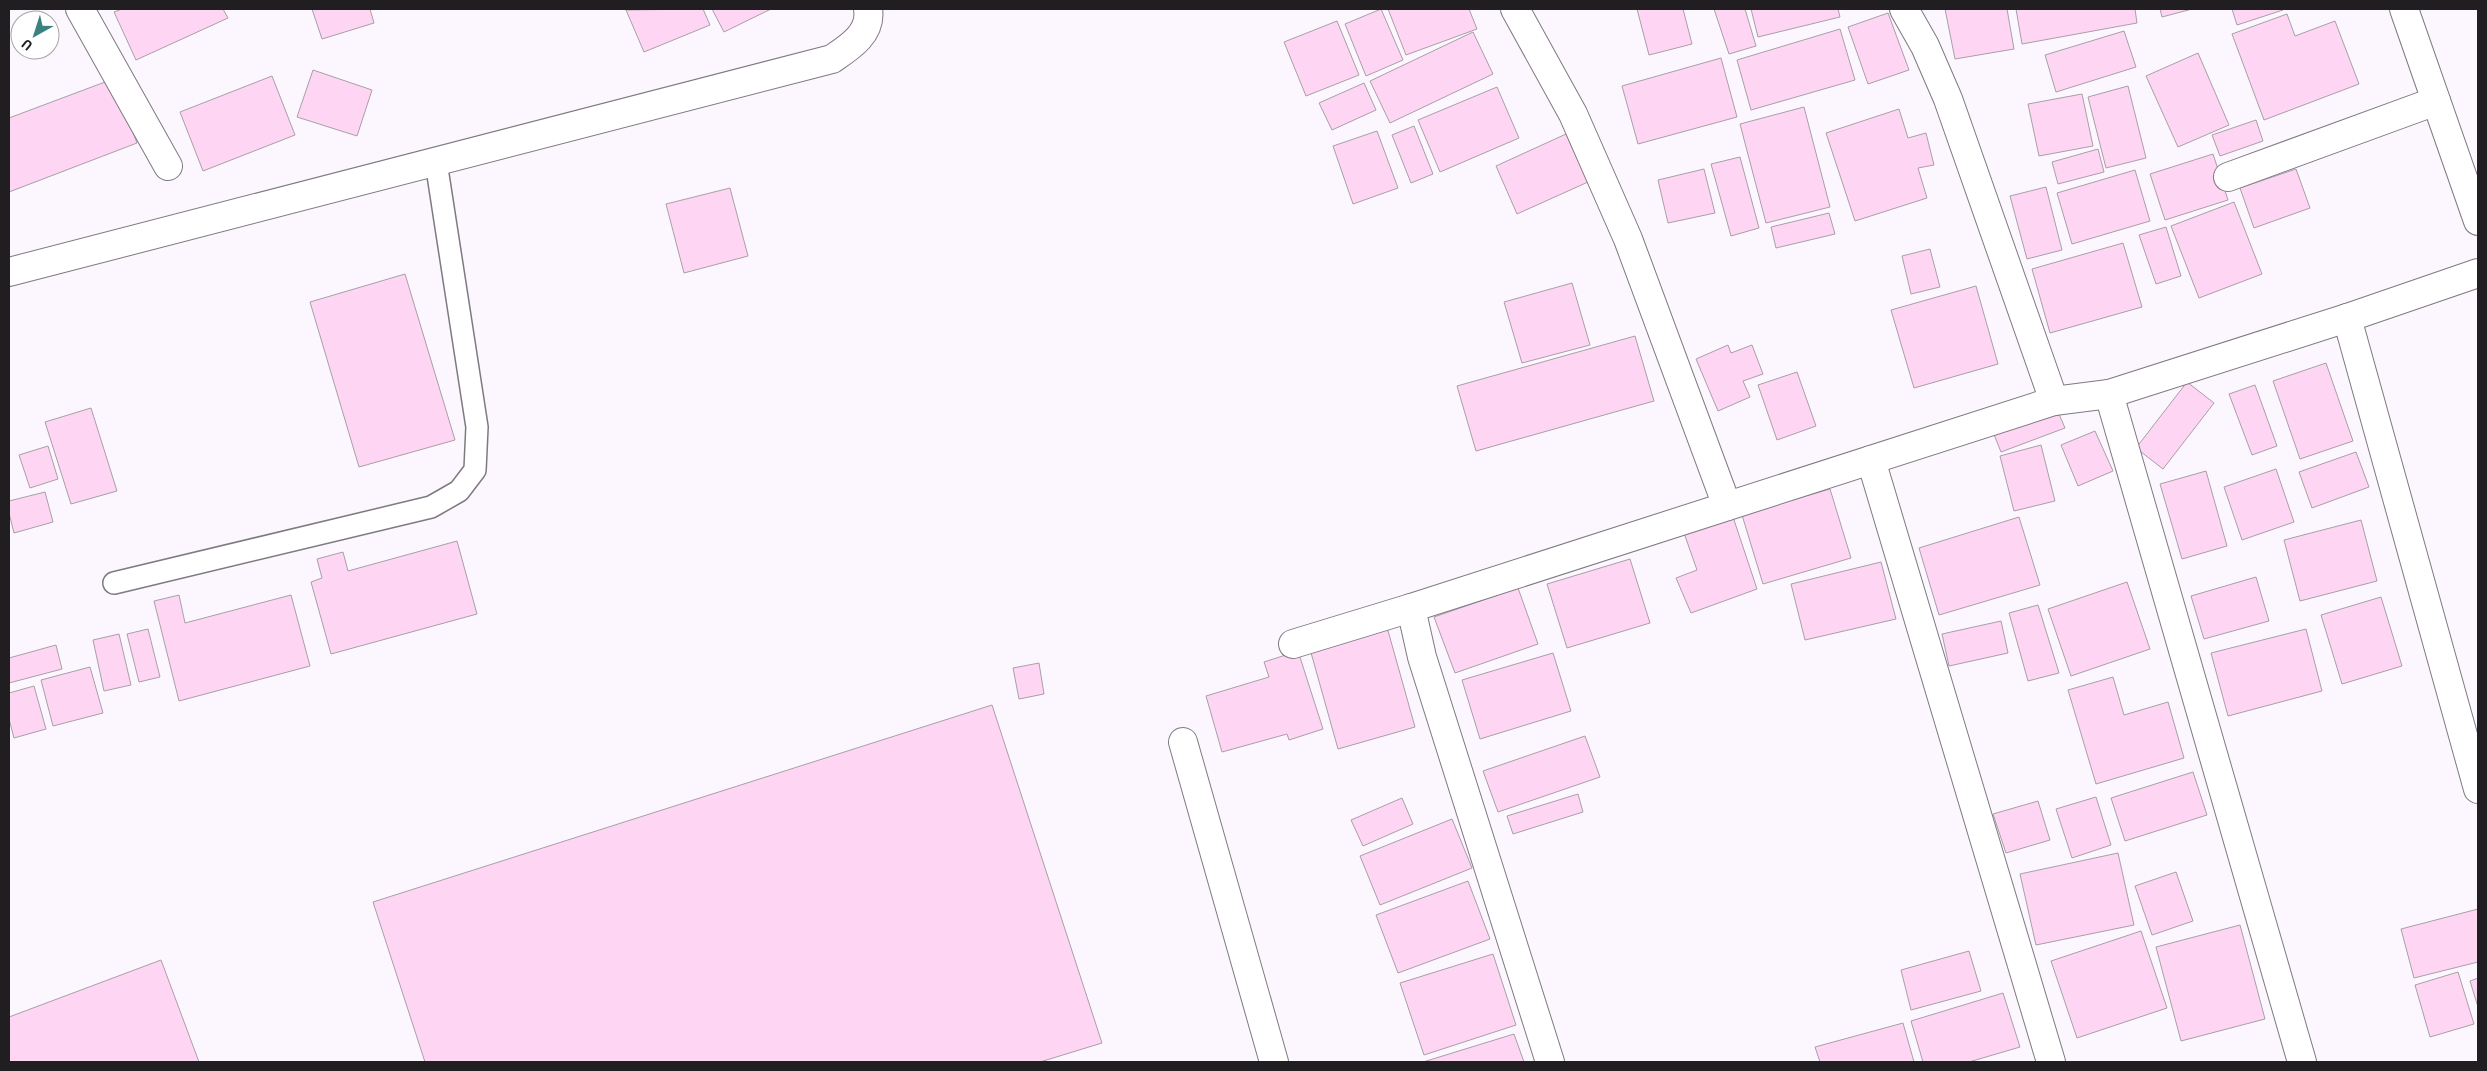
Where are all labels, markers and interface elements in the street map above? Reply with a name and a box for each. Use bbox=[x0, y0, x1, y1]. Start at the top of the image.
north arrow bbox=[10, 10, 60, 60]
text: U bbox=[16, 34, 37, 57]

